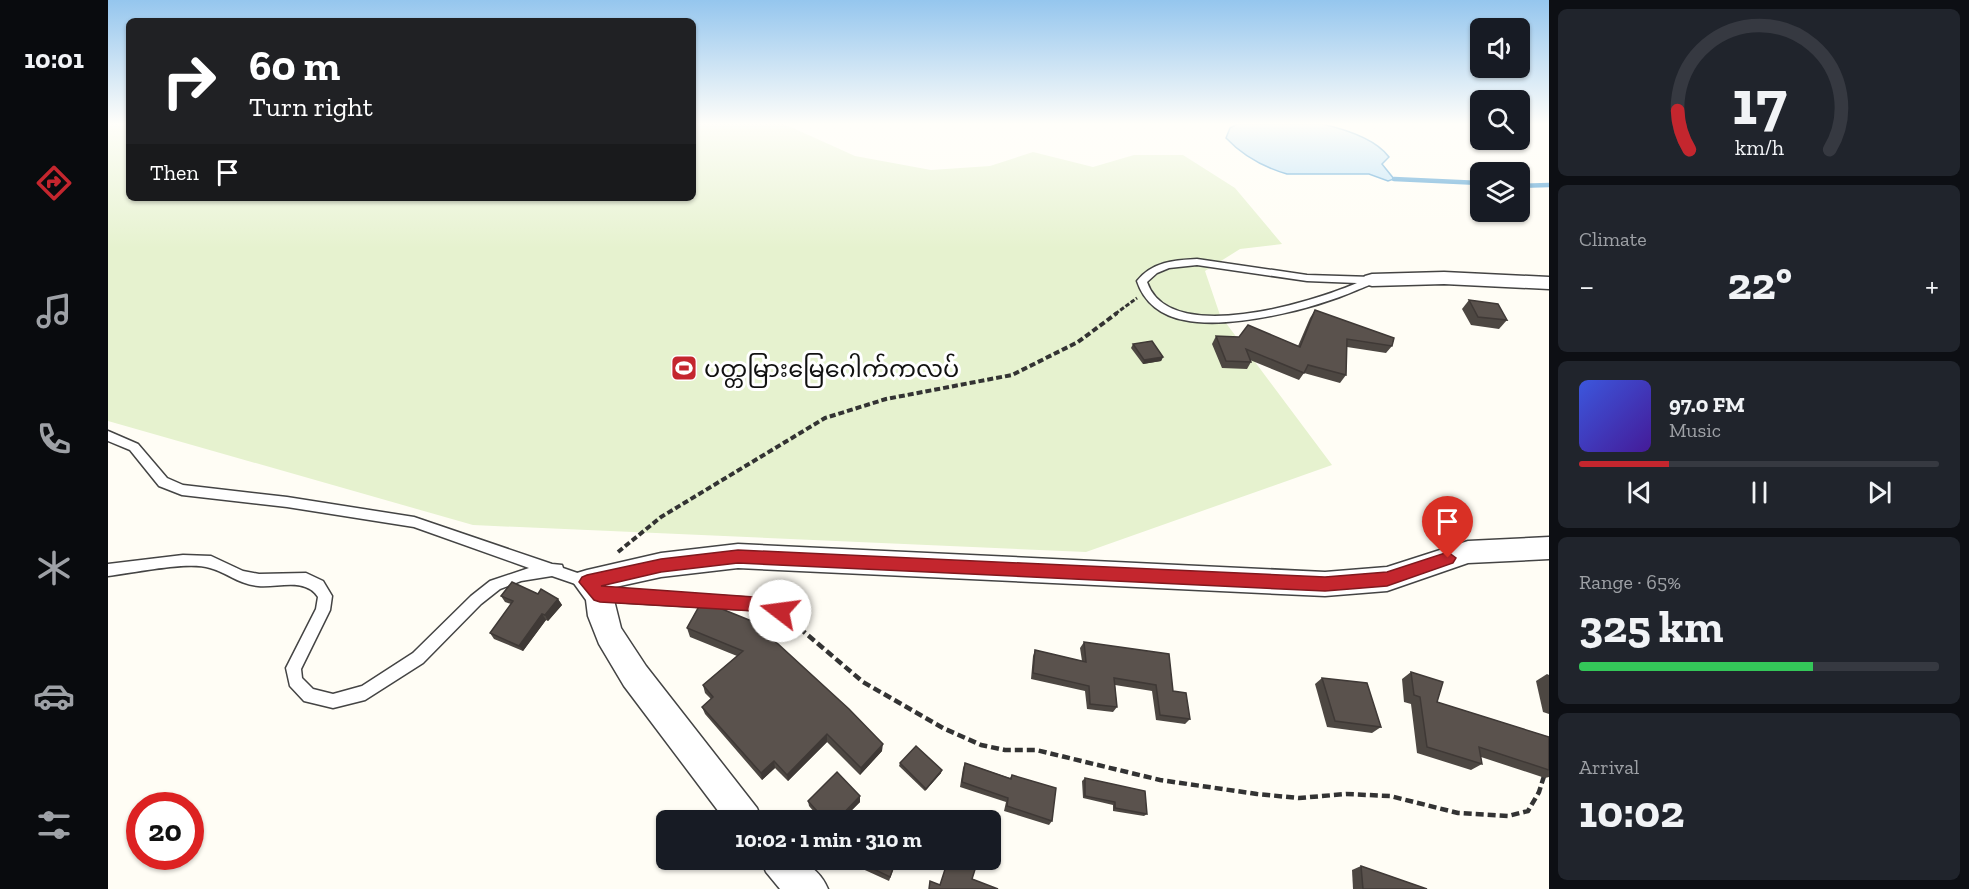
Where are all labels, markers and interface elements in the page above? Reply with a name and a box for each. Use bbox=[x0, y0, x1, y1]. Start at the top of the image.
map controls bbox=[1470, 18, 1530, 222]
button: sound bbox=[1470, 18, 1530, 78]
text: 60 m bbox=[249, 40, 340, 91]
icon: right bbox=[150, 42, 228, 120]
text: 10:01 bbox=[24, 43, 84, 75]
text: 17 bbox=[1732, 65, 1787, 140]
button: search bbox=[1470, 90, 1530, 150]
text: Turn right bbox=[249, 91, 373, 123]
text: km/h bbox=[1735, 135, 1783, 160]
icon: arrive bbox=[211, 156, 244, 189]
text: Then bbox=[150, 159, 199, 186]
icon: directions bbox=[33, 162, 75, 204]
button: layers bbox=[1470, 162, 1530, 222]
text: Climate bbox=[1579, 227, 1647, 251]
text: 22° bbox=[1727, 257, 1792, 311]
text: − bbox=[1579, 266, 1594, 305]
text: + bbox=[1925, 266, 1939, 305]
icon: music bbox=[33, 290, 75, 332]
sports icon: ပတ္တမြားမြေဂေါက်ကလပ် bbox=[669, 353, 699, 383]
place label: ပတ္တမြားမြေဂေါက်ကလပ် bbox=[704, 353, 959, 388]
text: 97.0 FM bbox=[1669, 391, 1745, 418]
icon: phone bbox=[33, 418, 75, 460]
text: Music bbox=[1669, 418, 1721, 442]
icon: previous bbox=[1623, 476, 1656, 509]
icon: pause bbox=[1743, 476, 1776, 509]
icon: next bbox=[1863, 476, 1896, 509]
pin bbox=[1422, 496, 1473, 558]
icon: arrive bbox=[1431, 505, 1464, 538]
icon: climate bbox=[33, 547, 75, 589]
text: Range · 65% bbox=[1579, 570, 1681, 594]
position arrow bbox=[748, 579, 812, 643]
text: 325 km bbox=[1579, 600, 1723, 654]
icon: car bbox=[33, 675, 75, 717]
text: Arrival bbox=[1579, 755, 1639, 779]
text: 10:02 bbox=[1579, 785, 1684, 839]
speed limit sign: 20 bbox=[126, 792, 204, 870]
icon: filters bbox=[33, 804, 75, 846]
text: 10:02 · 1 min · 310 m bbox=[735, 826, 922, 853]

